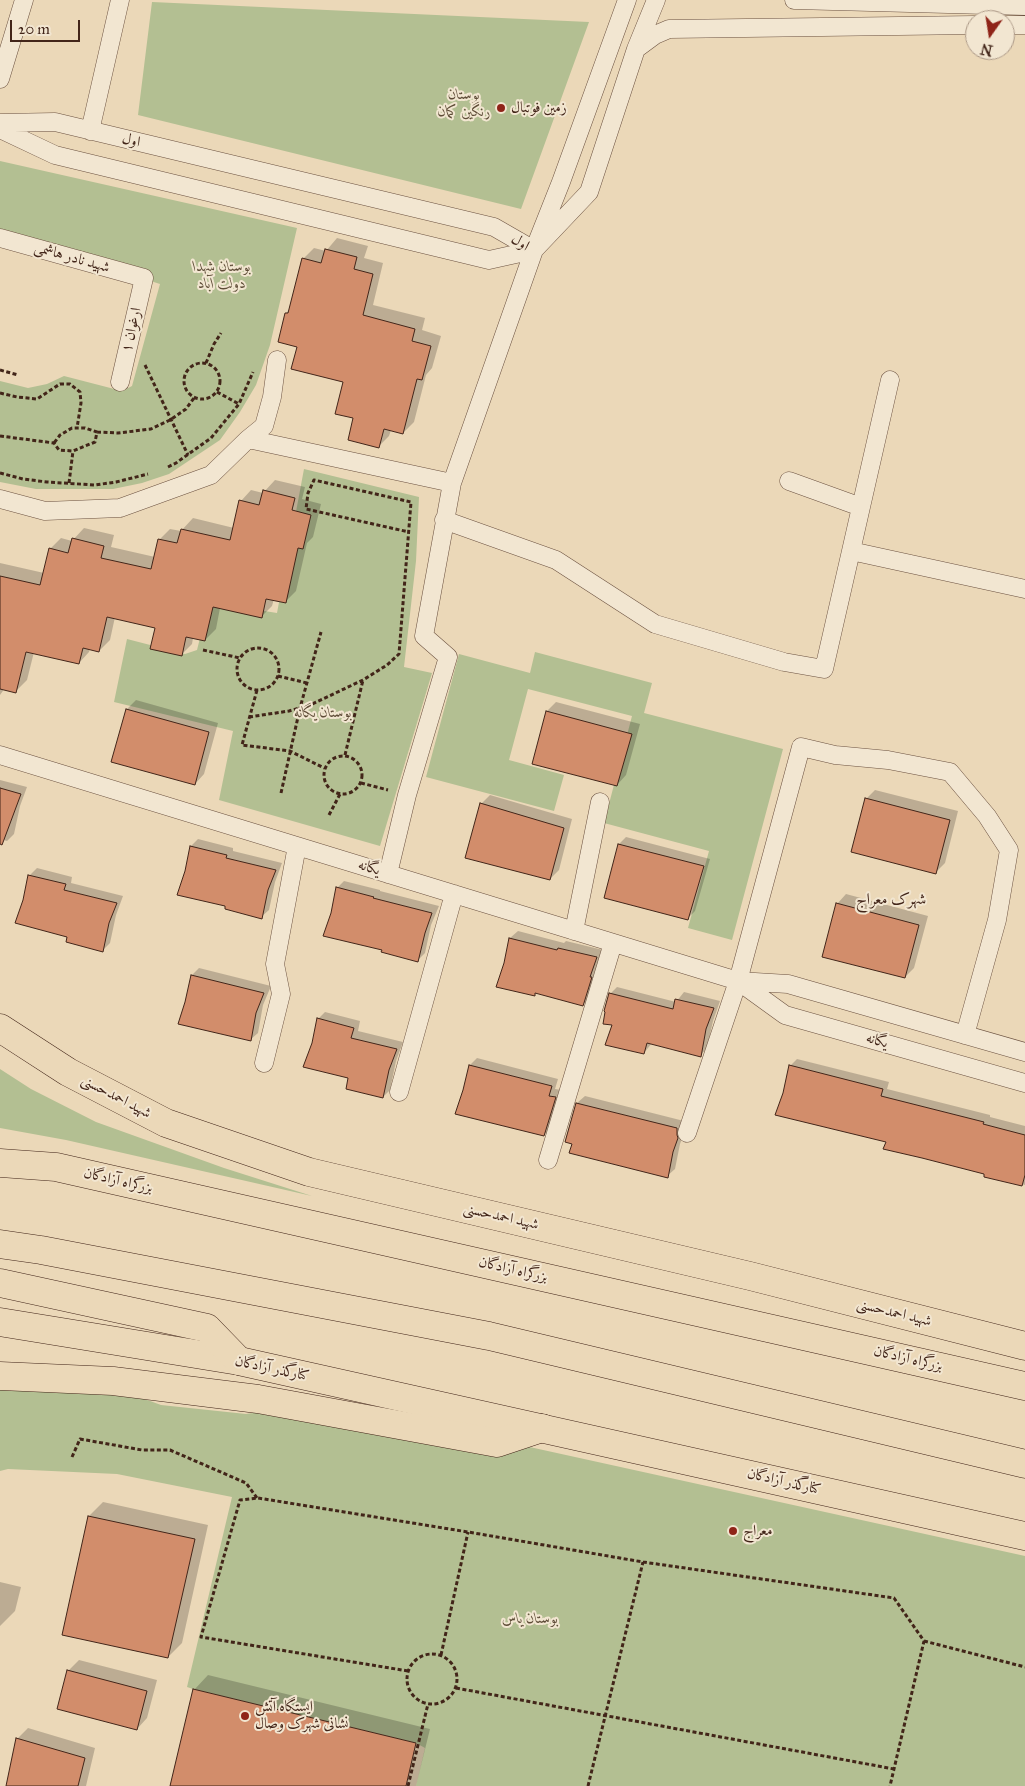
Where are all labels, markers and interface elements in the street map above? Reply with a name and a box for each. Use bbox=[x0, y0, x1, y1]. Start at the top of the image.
scale bar bbox=[12, 10, 82, 42]
north arrow bbox=[965, 10, 1015, 60]
text: 20 m bbox=[18, 20, 50, 38]
text: N bbox=[979, 40, 994, 59]
park label: بوستان رنگین کمان bbox=[438, 86, 490, 121]
place label: زمین فوتبال bbox=[511, 99, 567, 117]
marker: زمین فوتبال bbox=[495, 102, 507, 114]
street label: اول bbox=[120, 130, 142, 152]
street label: اول bbox=[507, 231, 533, 255]
street label: شهید نادر هاشمی bbox=[32, 239, 112, 277]
park label: بوستان شهدا دولت آباد bbox=[193, 258, 251, 293]
street label: ارغوان ۱ bbox=[118, 306, 146, 354]
park label: بوستان یگانه bbox=[294, 704, 352, 722]
street label: یگانه bbox=[356, 856, 382, 880]
district label: شهرک معراج bbox=[856, 890, 926, 910]
street label: یگانه bbox=[864, 1029, 890, 1053]
street label: شهید احمدحسنی bbox=[78, 1071, 154, 1123]
street label: بزرگراه آزادگان bbox=[82, 1164, 154, 1198]
street label: شهید احمدحسنی bbox=[462, 1200, 540, 1234]
street label: بزرگراه آزادگان bbox=[477, 1253, 549, 1287]
street label: شهید احمدحسنی bbox=[855, 1295, 933, 1331]
street label: بزرگراه آزادگان bbox=[872, 1342, 944, 1376]
street label: کنارگذر آزادگان bbox=[233, 1352, 311, 1386]
street label: کنارگذر آزادگان bbox=[745, 1465, 823, 1499]
place label: معراج bbox=[743, 1522, 773, 1540]
marker: معراج bbox=[727, 1525, 739, 1537]
park label: بوستان یاس bbox=[502, 1610, 558, 1628]
place label: ایستگاه آتش نشانی شهرک وصال bbox=[255, 1698, 349, 1733]
marker: ایستگاه آتش نشانی شهرک وصال bbox=[239, 1710, 251, 1722]

